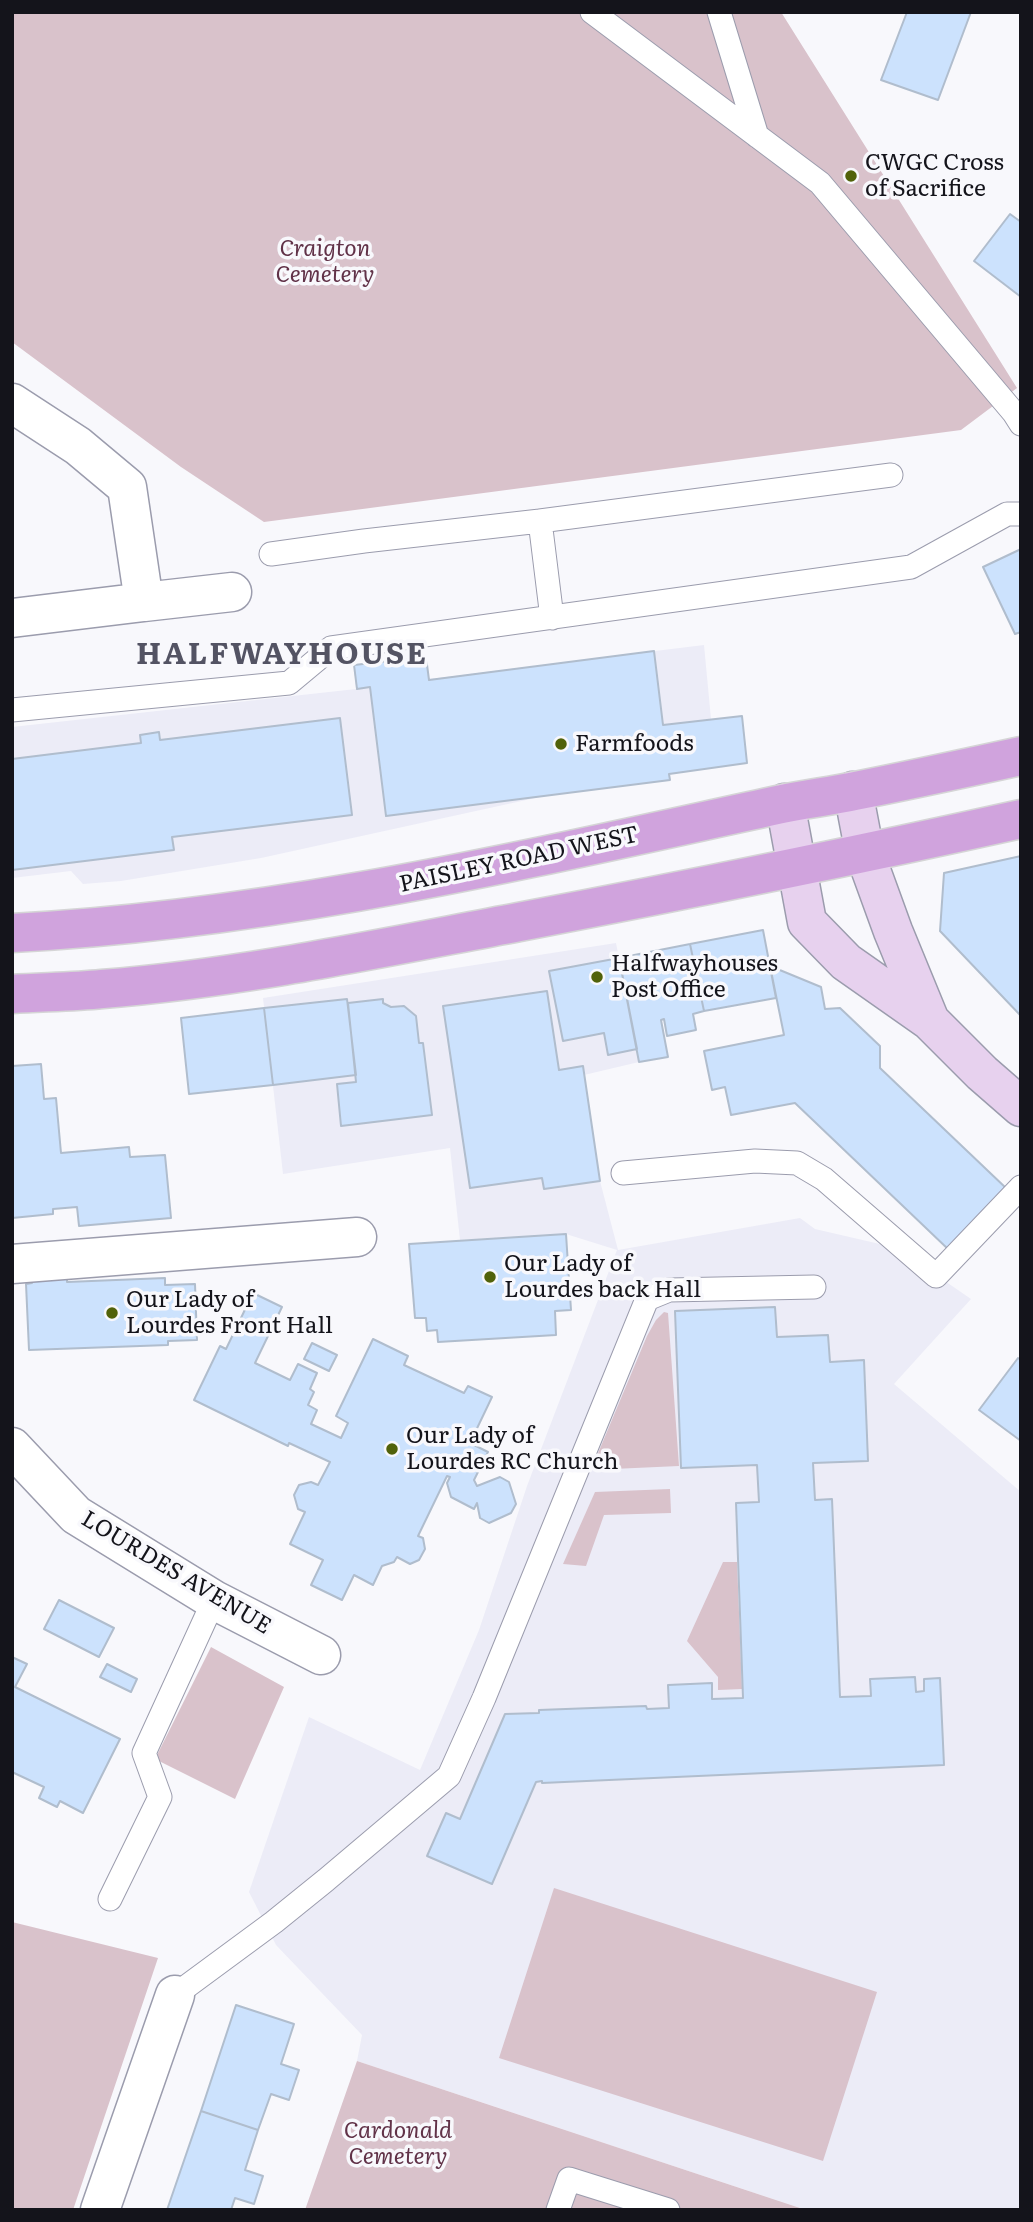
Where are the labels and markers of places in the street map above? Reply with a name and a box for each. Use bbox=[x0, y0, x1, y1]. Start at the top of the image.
place label: CWGC Cross of Sacrifice bbox=[865, 149, 1004, 203]
marker: CWGC Cross of Sacrifice bbox=[843, 168, 859, 184]
place label: Farmfoods bbox=[575, 730, 694, 758]
marker: Farmfoods bbox=[553, 736, 569, 752]
place label: Halfwayhouses Post Office bbox=[611, 950, 778, 1004]
marker: Halfwayhouses Post Office bbox=[589, 969, 605, 985]
place label: Our Lady of Lourdes back Hall bbox=[504, 1250, 701, 1304]
marker: Our Lady of Lourdes back Hall bbox=[482, 1269, 498, 1285]
place label: Our Lady of Lourdes Front Hall bbox=[126, 1286, 333, 1340]
marker: Our Lady of Lourdes Front Hall bbox=[104, 1305, 120, 1321]
place label: Our Lady of Lourdes RC Church bbox=[406, 1422, 618, 1476]
marker: Our Lady of Lourdes RC Church bbox=[384, 1441, 400, 1457]

